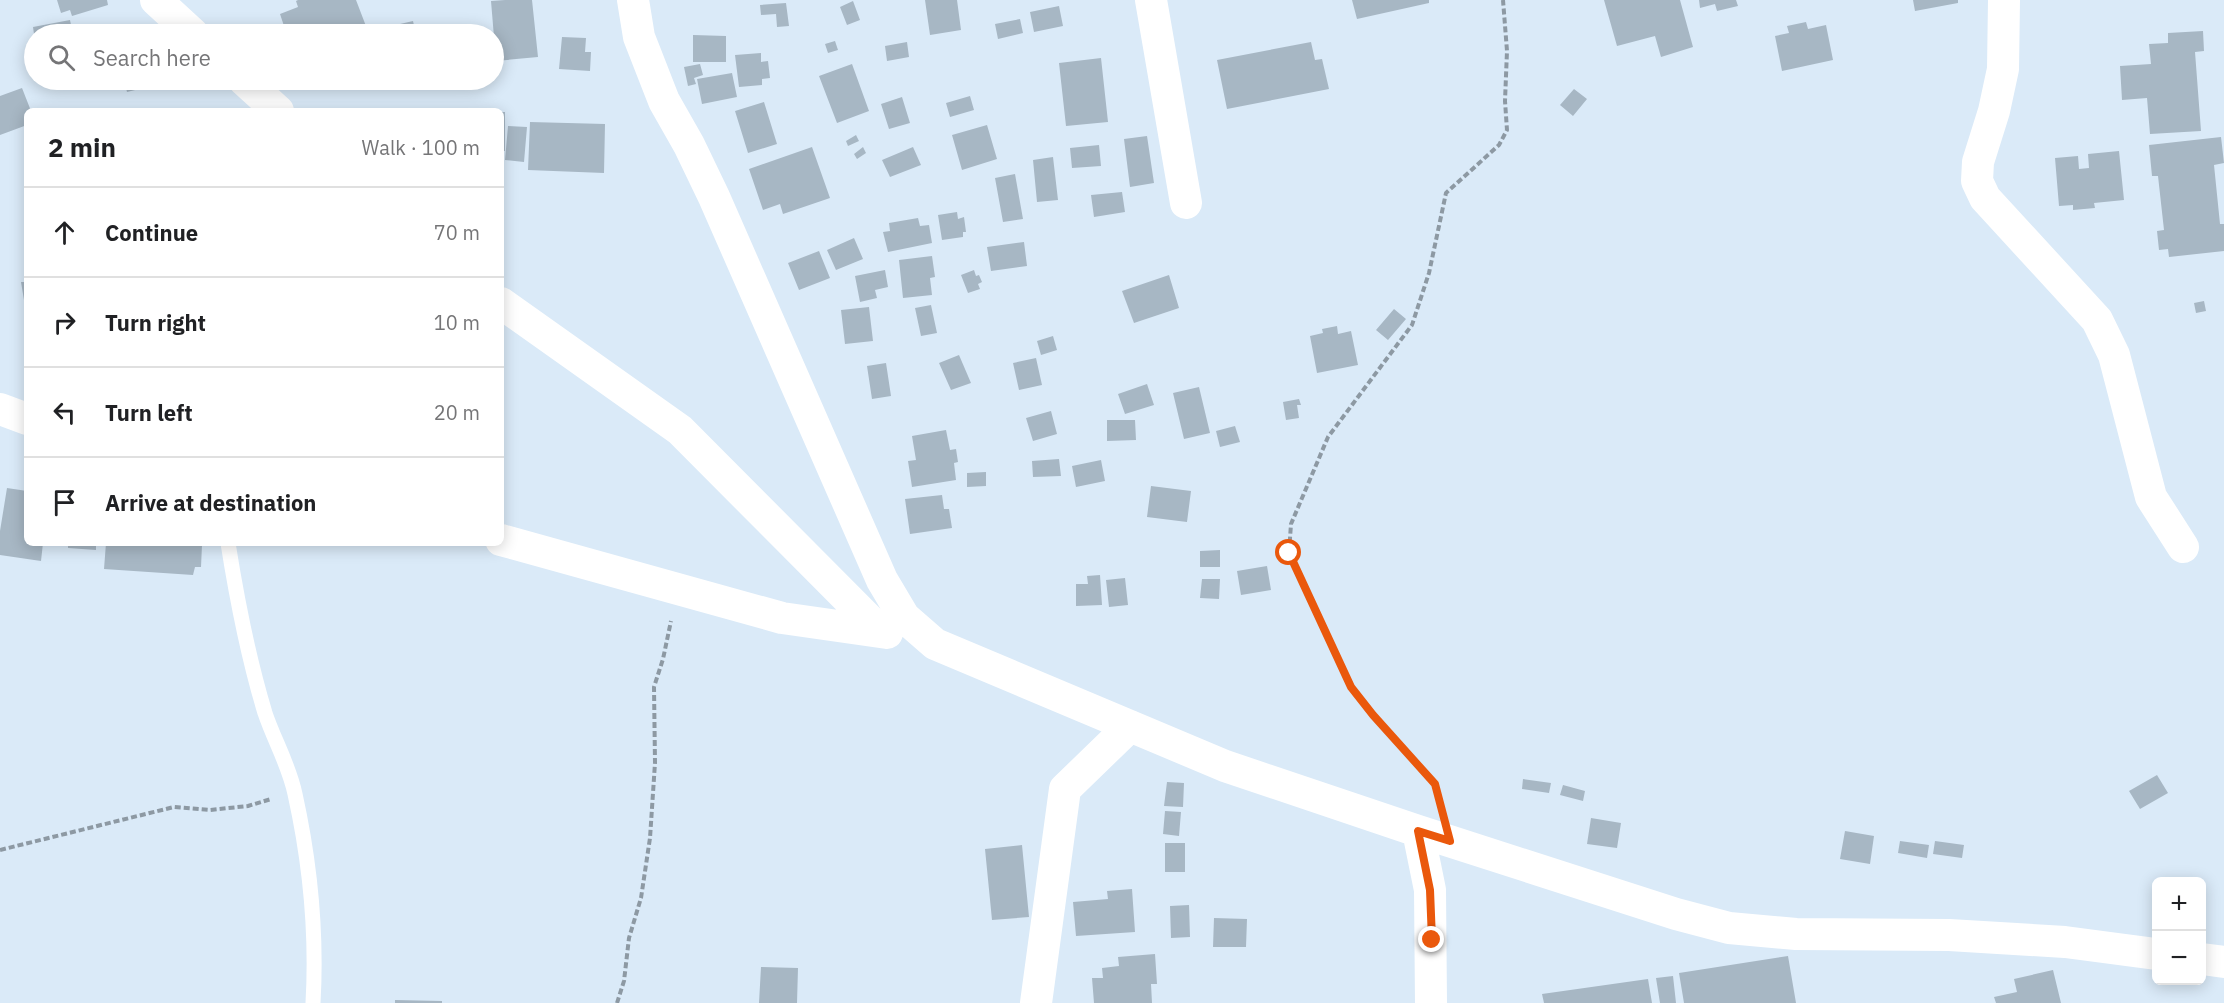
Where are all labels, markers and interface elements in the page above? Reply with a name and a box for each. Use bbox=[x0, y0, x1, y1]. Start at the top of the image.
search box bbox=[24, 24, 504, 90]
icon: search bbox=[45, 41, 78, 74]
text: Search here bbox=[93, 43, 211, 72]
text: 2 min bbox=[48, 130, 116, 164]
text: Walk · 100 m bbox=[362, 134, 480, 161]
icon: ahead bbox=[48, 216, 81, 249]
text: Continue bbox=[105, 218, 198, 247]
text: 70 m bbox=[434, 219, 480, 246]
icon: right bbox=[48, 306, 81, 339]
text: Turn right bbox=[105, 308, 206, 337]
text: 10 m bbox=[434, 309, 480, 336]
icon: left bbox=[48, 396, 81, 429]
text: Turn left bbox=[105, 398, 193, 427]
text: 20 m bbox=[434, 399, 480, 426]
icon: arrive bbox=[48, 486, 81, 519]
text: Arrive at destination bbox=[105, 488, 316, 517]
route start bbox=[1275, 539, 1301, 565]
map controls bbox=[2152, 877, 2206, 985]
button: + bbox=[2152, 877, 2206, 931]
route end bbox=[1418, 926, 1444, 952]
button: − bbox=[2152, 931, 2206, 985]

